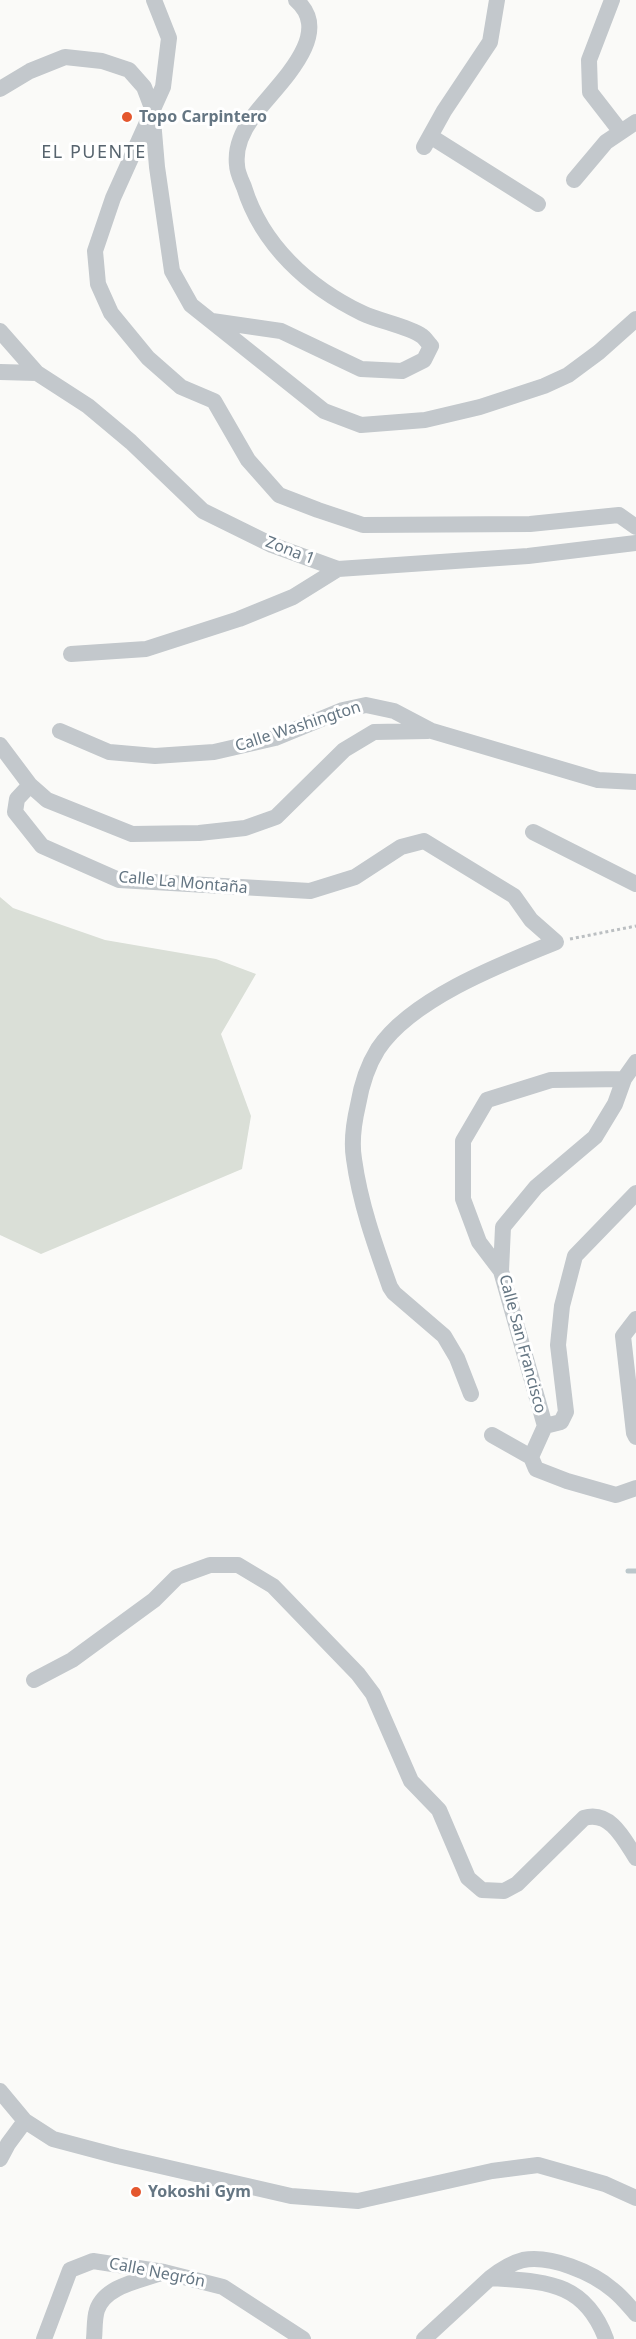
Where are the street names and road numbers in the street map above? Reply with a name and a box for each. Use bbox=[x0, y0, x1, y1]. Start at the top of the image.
street label: Zona 1 bbox=[263, 533, 317, 569]
street label: Calle Washington bbox=[233, 698, 363, 756]
street label: Calle La Montaña bbox=[118, 868, 248, 898]
street label: Calle San Francisco bbox=[494, 1273, 550, 1415]
street label: Calle Negrón bbox=[107, 2254, 207, 2292]

